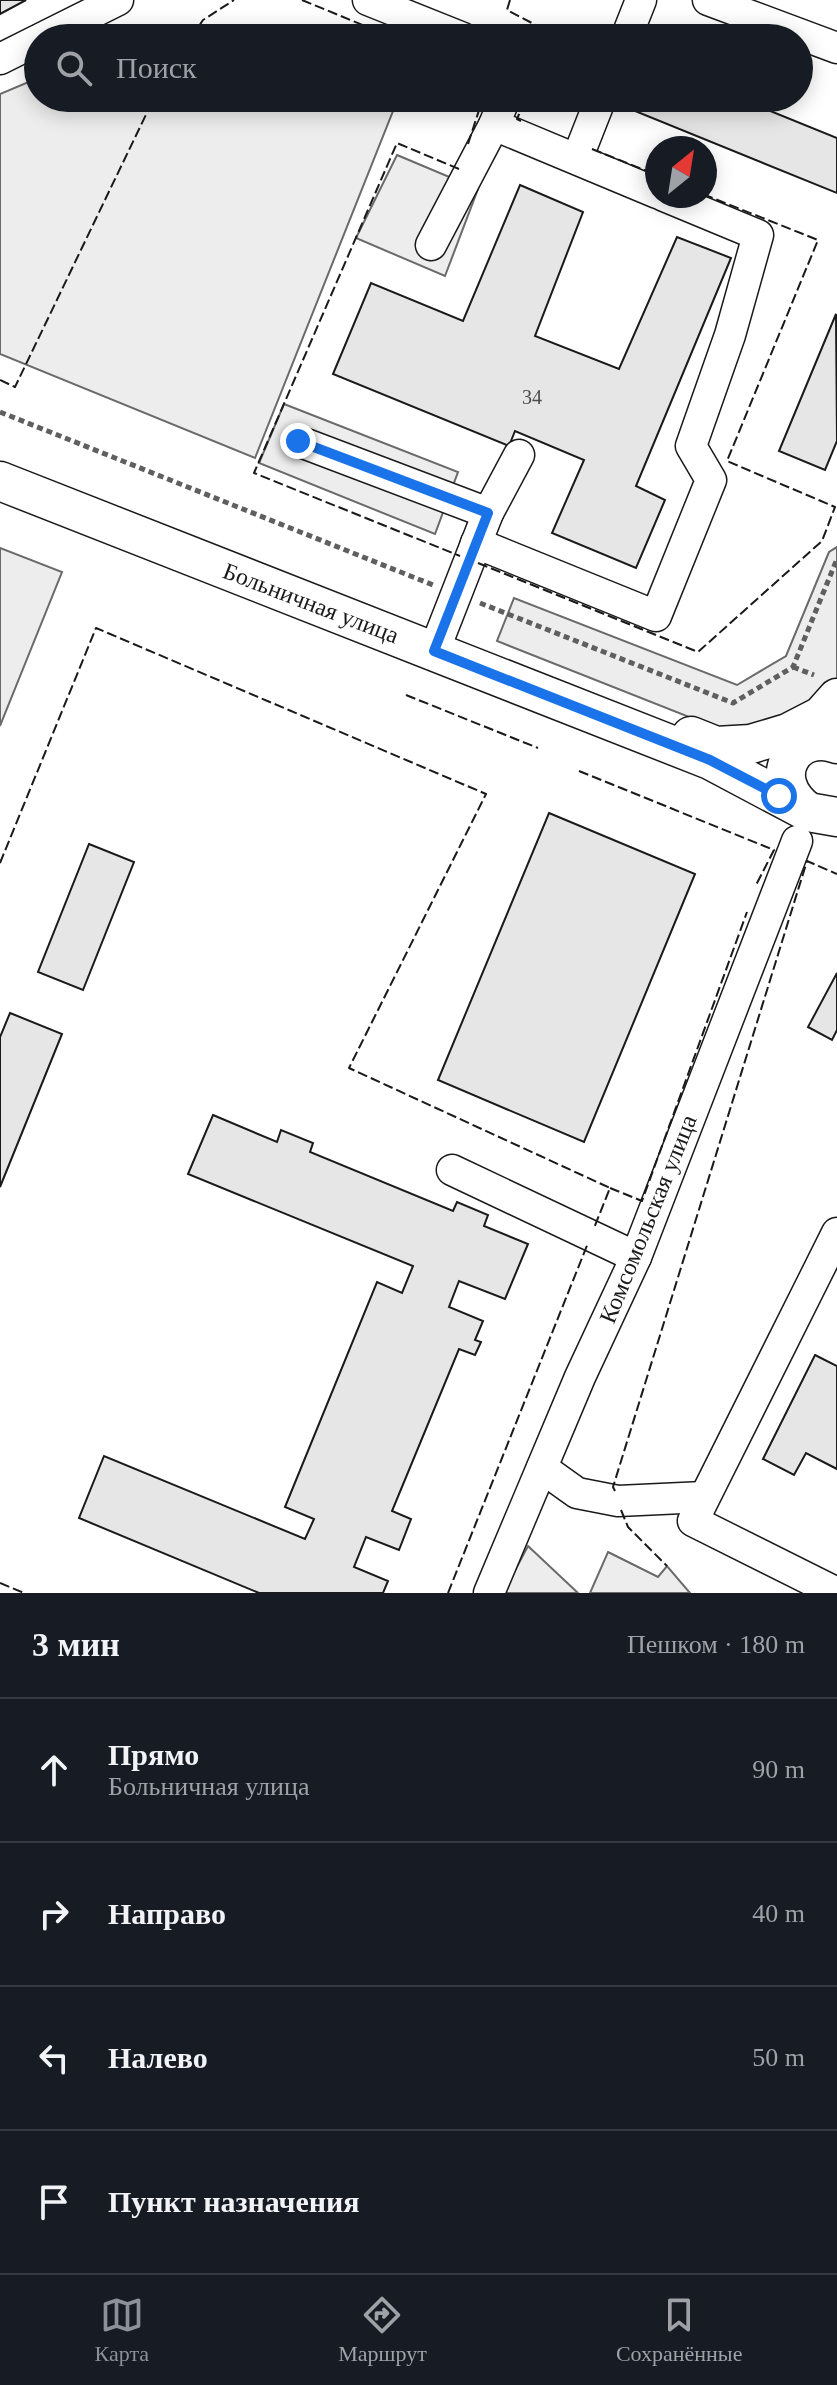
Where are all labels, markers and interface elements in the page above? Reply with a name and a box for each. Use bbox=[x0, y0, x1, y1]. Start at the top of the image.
search box bbox=[24, 24, 813, 112]
icon: search bbox=[52, 46, 96, 90]
text: Поиск bbox=[116, 51, 197, 84]
north arrow bbox=[645, 136, 717, 208]
house number: 34 bbox=[522, 386, 542, 408]
route end bbox=[280, 423, 316, 459]
street label: Больничная улица bbox=[220, 558, 403, 649]
route start bbox=[761, 778, 797, 814]
street label: Комсомольская улица bbox=[594, 1111, 702, 1327]
text: 3 мин bbox=[32, 1626, 120, 1663]
text: Пешком · 180 m bbox=[627, 1630, 805, 1659]
text: Прямо bbox=[108, 1738, 199, 1771]
icon: ahead bbox=[32, 1748, 76, 1792]
text: 90 m bbox=[752, 1755, 805, 1784]
text: Больничная улица bbox=[108, 1772, 309, 1801]
icon: right bbox=[32, 1892, 76, 1936]
text: Направо bbox=[108, 1897, 226, 1930]
text: 40 m bbox=[752, 1899, 805, 1928]
icon: left bbox=[32, 2036, 76, 2080]
text: Налево bbox=[108, 2041, 208, 2074]
text: 50 m bbox=[752, 2043, 805, 2072]
icon: arrive bbox=[32, 2180, 76, 2224]
text: Пункт назначения bbox=[108, 2185, 360, 2218]
tab: Карта bbox=[95, 2293, 149, 2367]
tab: Маршрут bbox=[338, 2293, 427, 2367]
tab: Сохранённые bbox=[616, 2293, 742, 2367]

